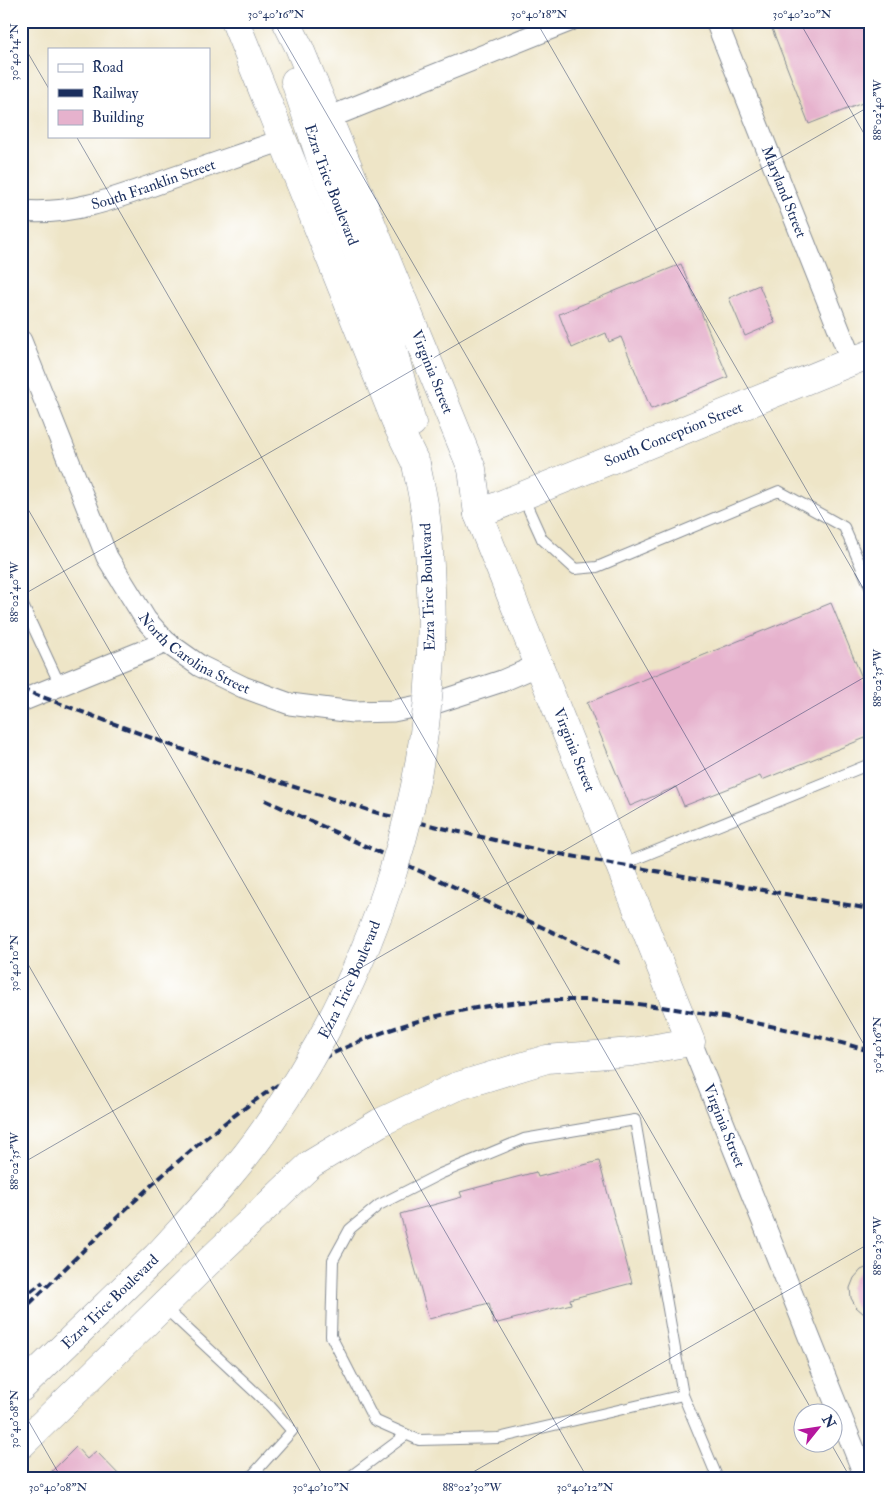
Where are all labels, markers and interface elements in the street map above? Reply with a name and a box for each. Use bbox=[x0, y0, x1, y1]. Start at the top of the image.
text: 30°40'16"N bbox=[248, 7, 305, 22]
text: 30°40'18"N bbox=[511, 7, 568, 22]
text: 30°40'20"N bbox=[773, 7, 832, 22]
text: 30°40'14"N bbox=[7, 23, 22, 81]
legend bbox=[48, 48, 210, 138]
text: Road bbox=[92, 58, 124, 77]
text: 88°02'40"W bbox=[870, 79, 885, 140]
text: Railway bbox=[92, 84, 139, 103]
text: Building bbox=[92, 108, 144, 127]
street label: Ezra Trice Boulevard bbox=[300, 122, 363, 249]
street label: Maryland Street bbox=[757, 143, 811, 241]
street label: South Franklin Street bbox=[89, 155, 218, 214]
street label: Virginia Street bbox=[407, 327, 457, 417]
street label: South Conception Street bbox=[601, 397, 746, 471]
street label: Ezra Trice Boulevard bbox=[416, 522, 440, 651]
text: 88°02'40"W bbox=[7, 561, 22, 622]
street label: North Carolina Street bbox=[134, 609, 253, 698]
text: 88°02'35"W bbox=[870, 648, 885, 707]
street label: Virginia Street bbox=[549, 705, 599, 795]
street label: Ezra Trice Boulevard bbox=[314, 917, 385, 1042]
text: 30°40'10"N bbox=[7, 934, 22, 992]
text: 30°40'16"N bbox=[870, 1016, 885, 1073]
street label: Virginia Street bbox=[699, 1081, 750, 1170]
text: 88°02'35"W bbox=[7, 1131, 22, 1190]
text: 88°02'30"W bbox=[870, 1216, 885, 1276]
street label: Ezra Trice Boulevard bbox=[57, 1250, 163, 1353]
text: 30°40'08"N bbox=[7, 1390, 22, 1448]
north arrow bbox=[794, 1402, 844, 1452]
text: N bbox=[818, 1411, 840, 1432]
text: 30°40'08"N bbox=[29, 1480, 87, 1495]
text: 30°40'10"N bbox=[292, 1480, 350, 1495]
text: 88°02'30"W bbox=[442, 1480, 502, 1495]
text: 30°40'12"N bbox=[556, 1480, 614, 1495]

